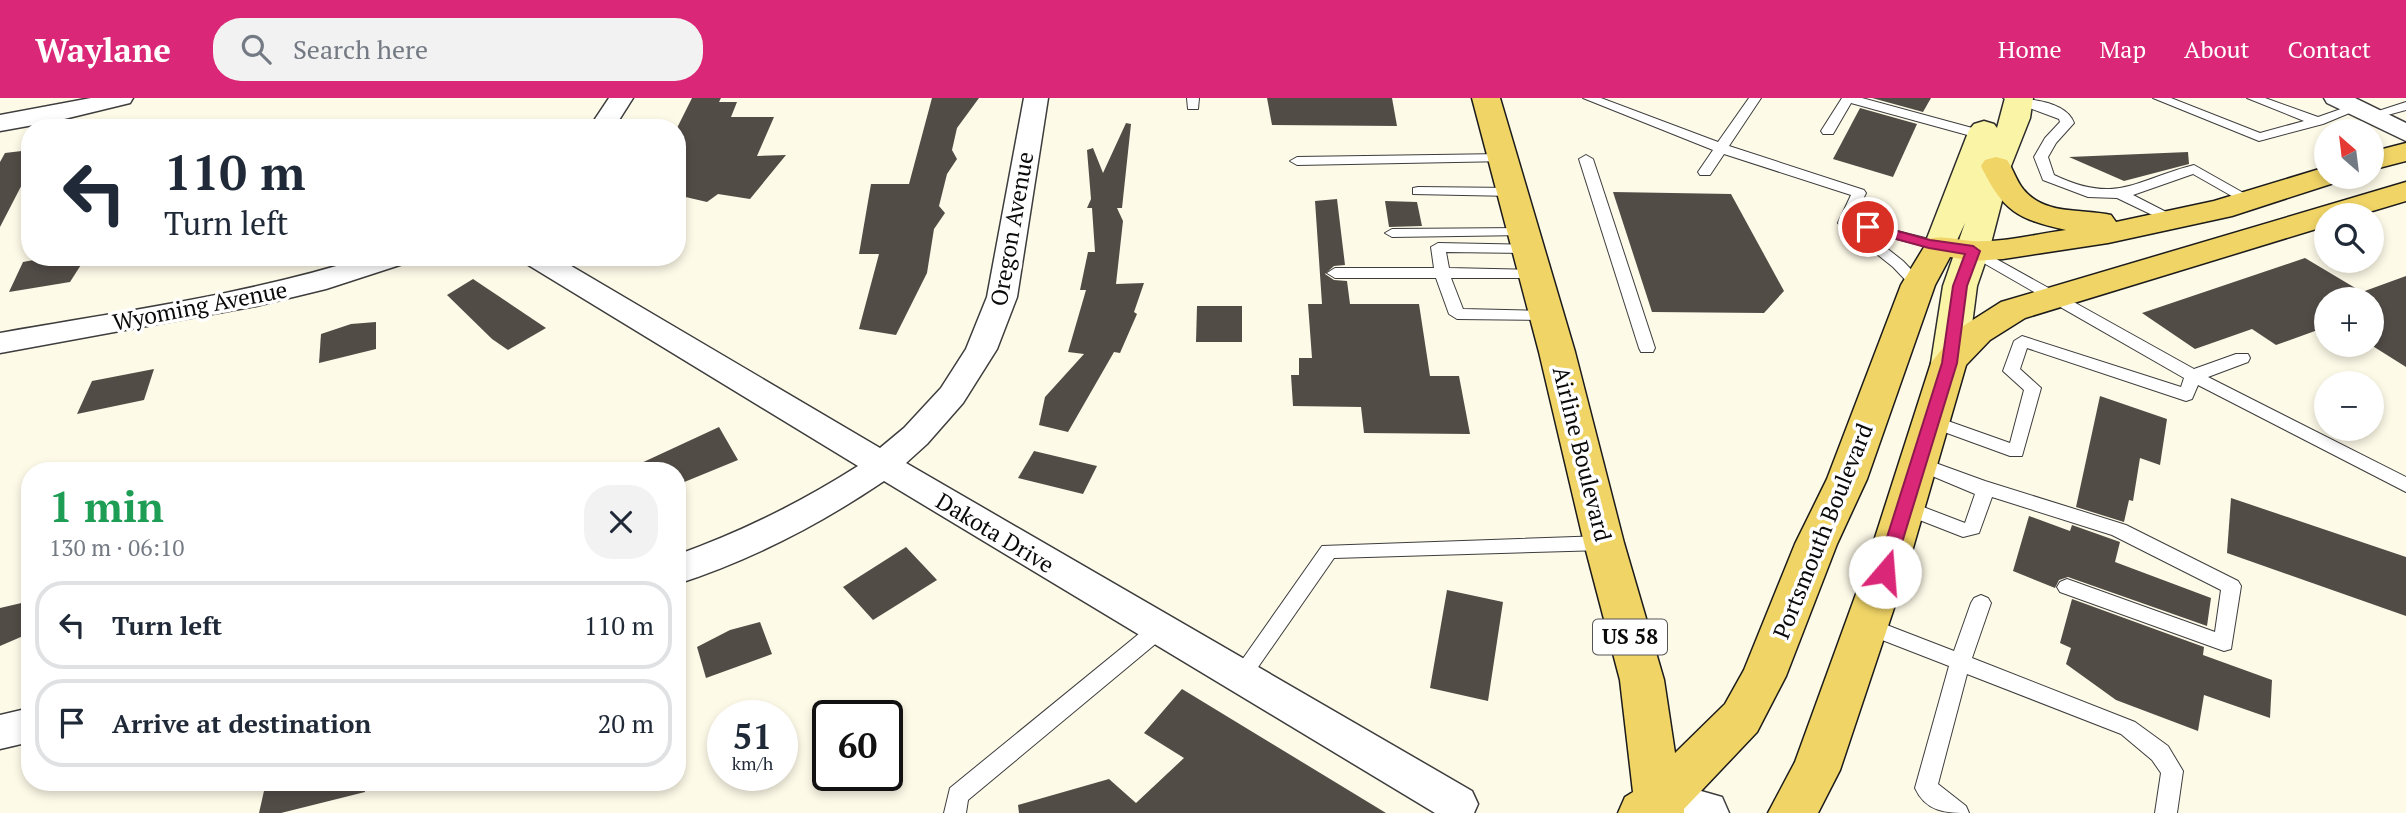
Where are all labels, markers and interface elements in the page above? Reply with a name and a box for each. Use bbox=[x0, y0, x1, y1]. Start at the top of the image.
search box bbox=[213, 18, 703, 81]
text: Waylane bbox=[35, 28, 171, 71]
icon: search bbox=[237, 30, 275, 68]
text: Search here bbox=[293, 32, 428, 66]
text: Home bbox=[1998, 33, 2062, 65]
text: Map bbox=[2100, 33, 2146, 65]
text: About bbox=[2184, 33, 2250, 65]
text: Contact bbox=[2288, 33, 2371, 65]
north arrow bbox=[2314, 119, 2384, 189]
map controls bbox=[2314, 119, 2384, 441]
text: 110 m bbox=[164, 139, 306, 204]
icon: left bbox=[49, 147, 140, 238]
street label: Oregon Avenue bbox=[983, 149, 1040, 309]
pin bbox=[1838, 197, 1898, 257]
text: Turn left bbox=[164, 202, 288, 244]
button: search bbox=[2314, 203, 2384, 273]
icon: arrive bbox=[1849, 208, 1887, 246]
street label: Wyoming Avenue bbox=[110, 273, 290, 338]
button: + bbox=[2314, 287, 2384, 357]
street label: Airline Boulevard bbox=[1546, 363, 1619, 545]
button: − bbox=[2314, 371, 2384, 441]
street label: Portsmouth Boulevard bbox=[1765, 418, 1880, 643]
text: 1 min bbox=[49, 478, 164, 534]
button: close bbox=[584, 485, 658, 559]
street label: Dakota Drive bbox=[930, 485, 1060, 580]
text: 130 m · 06:10 bbox=[49, 532, 184, 563]
position arrow bbox=[1848, 535, 1922, 609]
icon: left bbox=[53, 606, 91, 644]
text: Turn left bbox=[112, 608, 222, 642]
text: 110 m bbox=[584, 608, 654, 642]
road number: US 58 bbox=[1593, 620, 1667, 654]
speed limit sign: 60 bbox=[812, 700, 903, 791]
icon: arrive bbox=[53, 704, 91, 742]
text: Arrive at destination bbox=[112, 706, 371, 740]
text: 20 m bbox=[598, 706, 654, 740]
text: 51 bbox=[733, 713, 772, 759]
text: km/h bbox=[732, 751, 773, 775]

